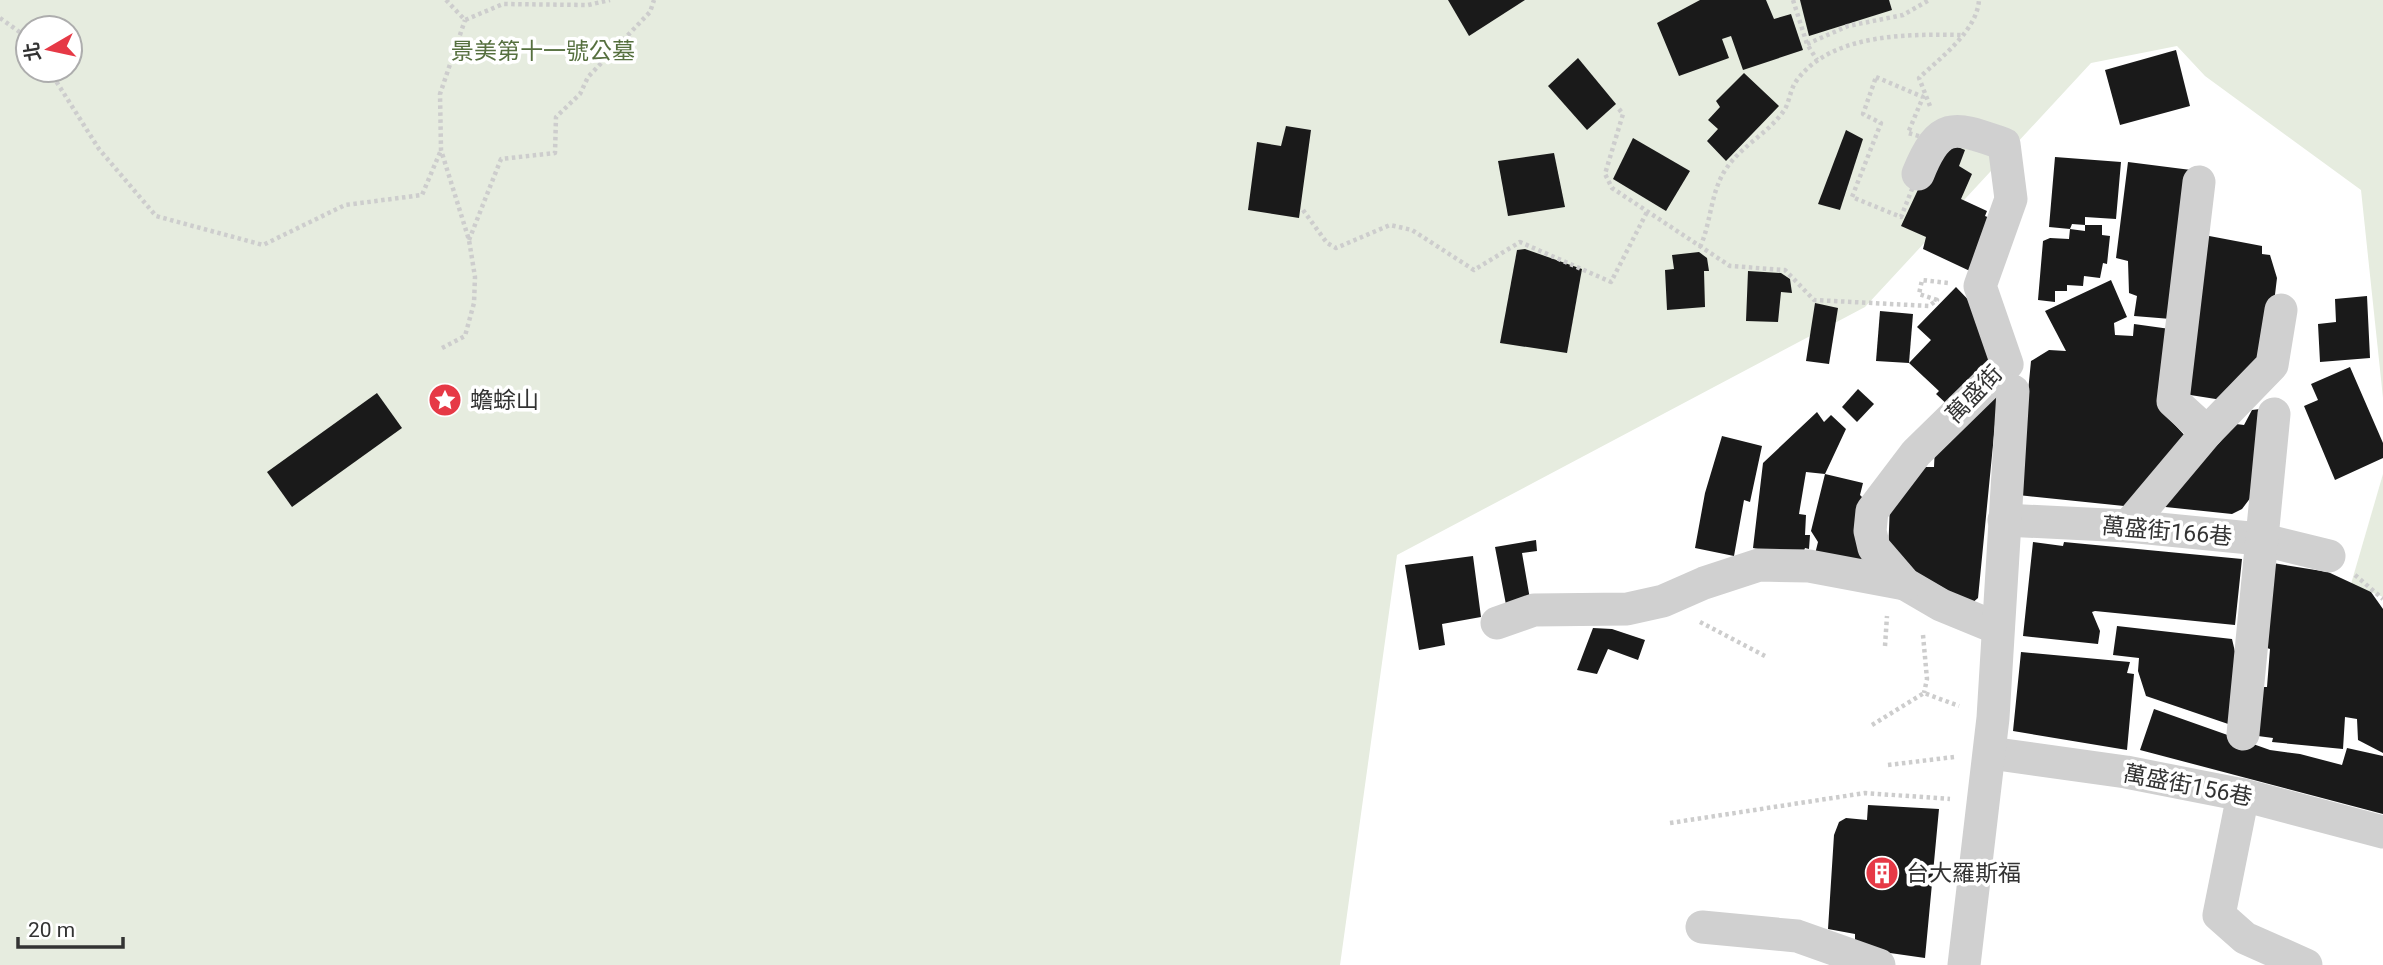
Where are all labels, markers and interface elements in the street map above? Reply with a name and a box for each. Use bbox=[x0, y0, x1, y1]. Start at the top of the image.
north arrow bbox=[14, 14, 84, 84]
park label: 景美第十一號公墓 bbox=[451, 38, 635, 65]
text: 北 bbox=[20, 40, 46, 63]
street label: 萬盛街 bbox=[1941, 360, 2008, 429]
place icon: 蟾蜍山 bbox=[426, 381, 464, 419]
place label: 蟾蜍山 bbox=[470, 387, 539, 414]
street label: 萬盛街166巷 bbox=[2101, 512, 2233, 551]
street label: 萬盛街156巷 bbox=[2121, 760, 2255, 811]
building icon: 台大羅斯福 bbox=[1863, 854, 1901, 892]
place label: 台大羅斯福 bbox=[1906, 860, 2021, 887]
scale bar bbox=[18, 906, 122, 950]
text: 20 m bbox=[28, 918, 75, 942]

